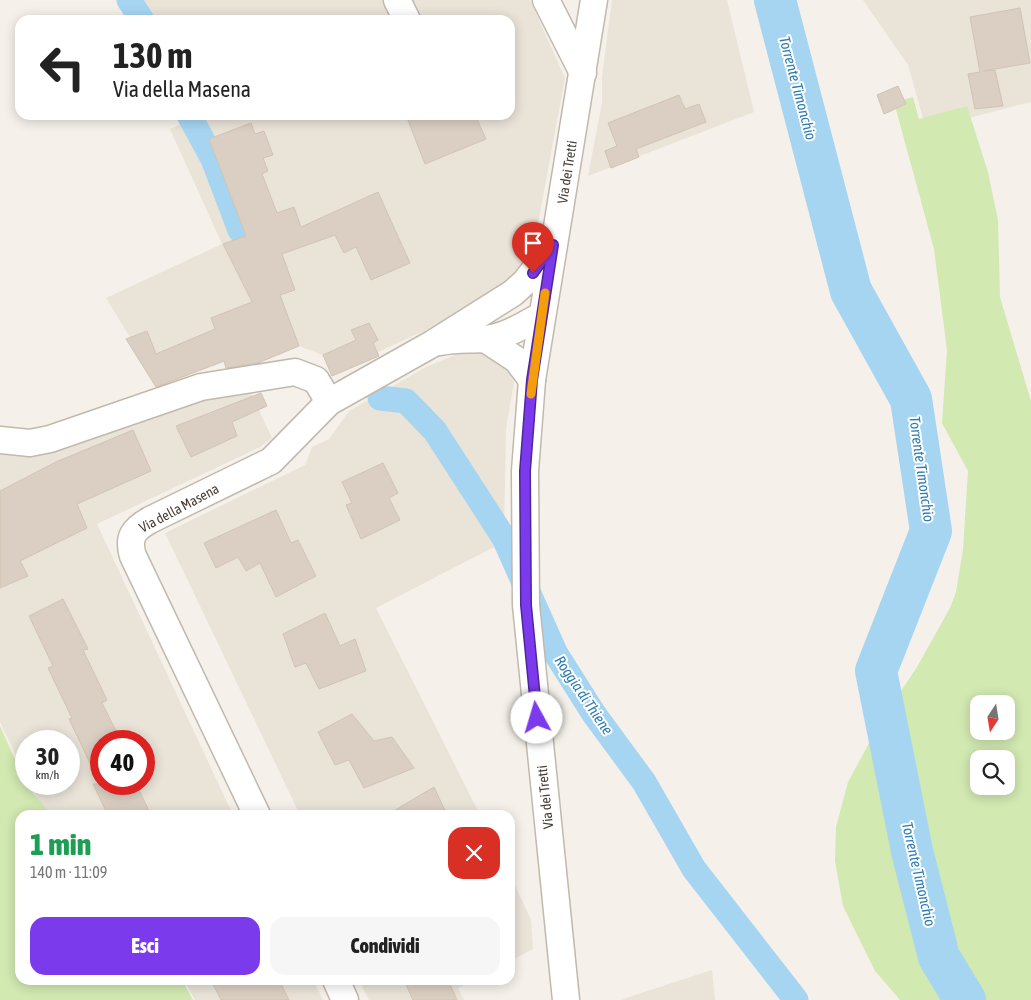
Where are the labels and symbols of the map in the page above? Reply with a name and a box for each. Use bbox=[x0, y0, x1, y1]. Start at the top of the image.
water label: Torrente Timonchio bbox=[776, 34, 820, 142]
street label: Via dei Tretti bbox=[554, 139, 580, 205]
pin bbox=[512, 222, 554, 273]
water label: Torrente Timonchio bbox=[906, 415, 938, 523]
street label: Via della Masena bbox=[136, 480, 222, 536]
water label: Roggia di Thiene bbox=[551, 652, 617, 738]
position arrow bbox=[510, 691, 562, 743]
north arrow bbox=[970, 695, 1015, 740]
speed limit sign: 40 bbox=[90, 730, 155, 795]
street label: Via dei Tretti bbox=[534, 764, 556, 830]
water label: Torrente Timonchio bbox=[899, 820, 939, 928]

